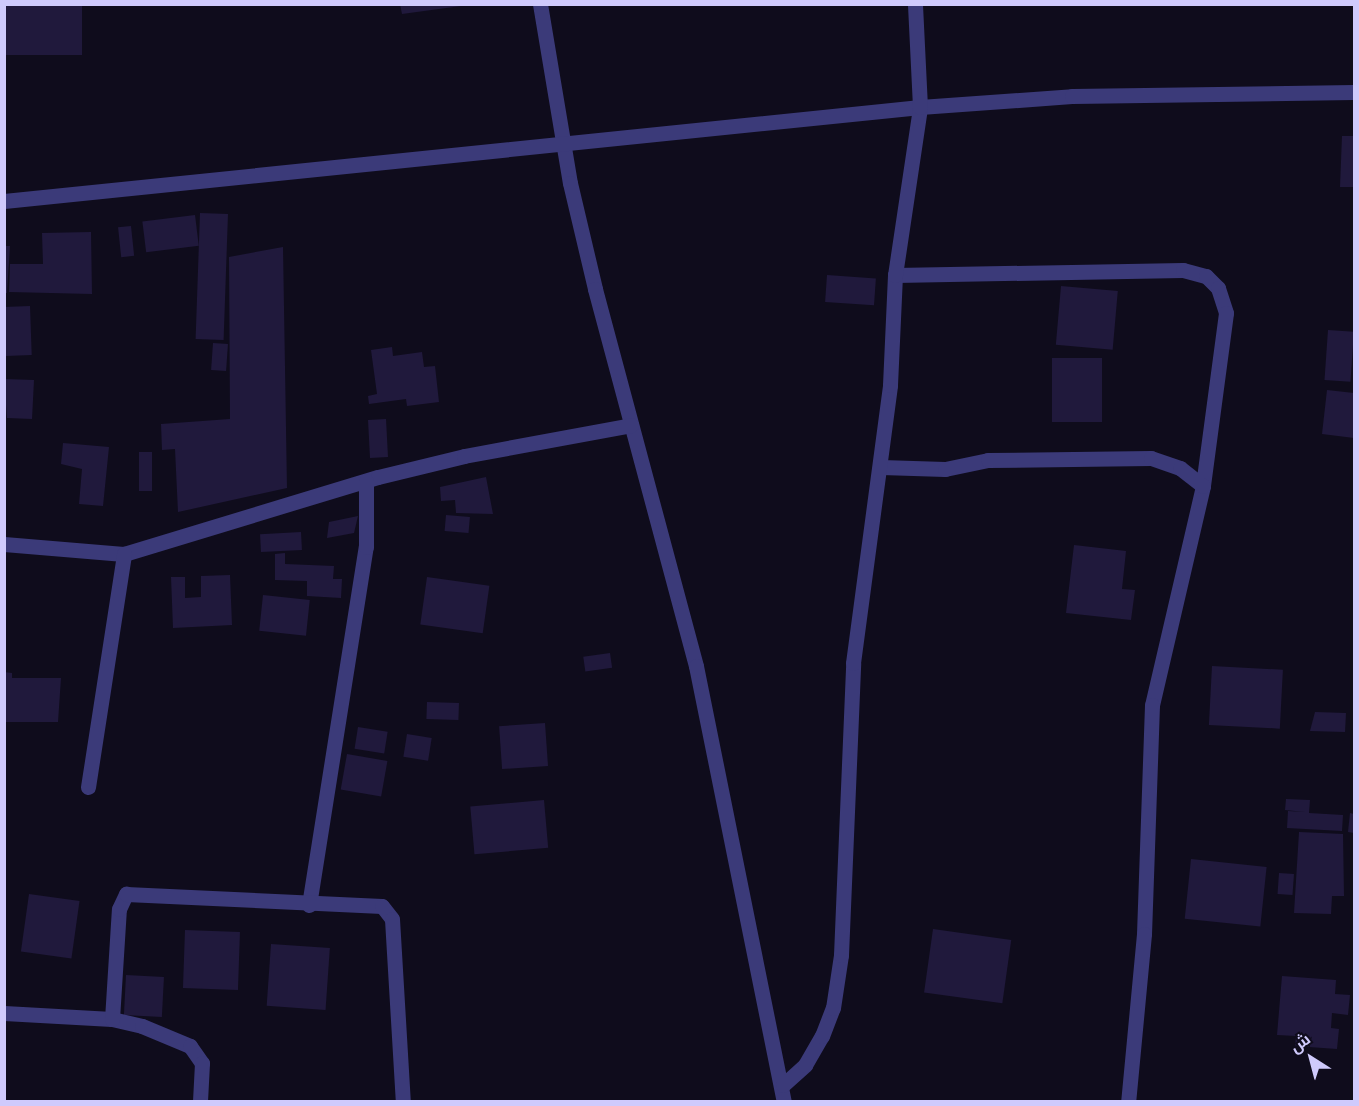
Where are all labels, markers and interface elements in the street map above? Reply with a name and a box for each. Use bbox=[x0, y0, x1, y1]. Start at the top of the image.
north arrow bbox=[1281, 1028, 1341, 1088]
text: ش bbox=[1286, 1029, 1315, 1058]

